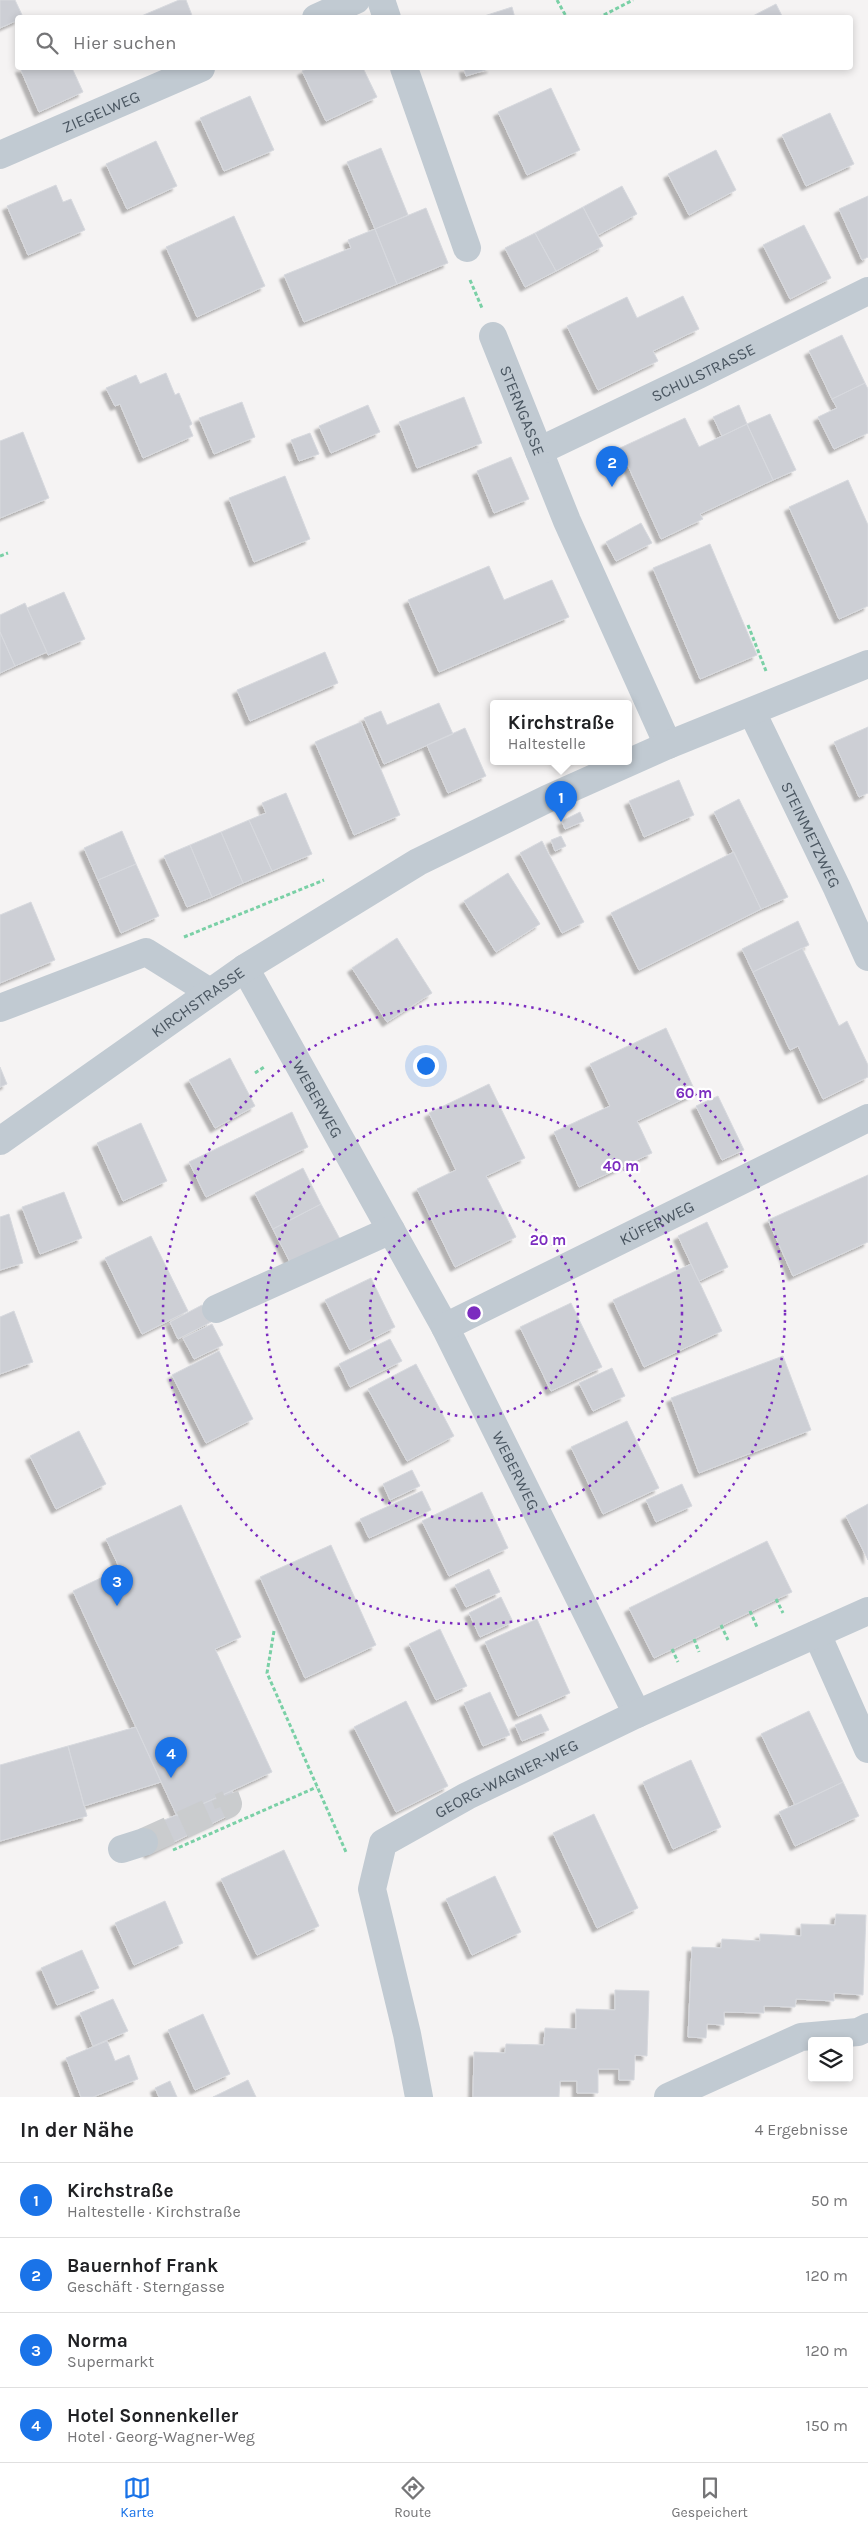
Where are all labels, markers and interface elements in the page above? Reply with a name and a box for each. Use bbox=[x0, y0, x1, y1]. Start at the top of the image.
search box bbox=[15, 15, 853, 70]
icon: search bbox=[33, 29, 61, 57]
text: Hier suchen bbox=[73, 32, 176, 54]
street label: ZIEGELWEG bbox=[59, 87, 143, 137]
street label: SCHULSTRASSE bbox=[648, 339, 758, 406]
street label: STERNGASSE bbox=[496, 363, 549, 458]
pin: 2 bbox=[596, 446, 628, 487]
popup bbox=[490, 700, 632, 765]
text: Kirchstraße bbox=[508, 712, 614, 734]
text: Haltestelle bbox=[508, 734, 586, 753]
street label: STEINMETZWEG bbox=[777, 778, 844, 891]
pin: 1 bbox=[545, 781, 577, 822]
street label: KIRCHSTRASSE bbox=[148, 962, 248, 1041]
your location bbox=[413, 1053, 439, 1079]
street label: WEBERWEG bbox=[288, 1057, 347, 1141]
text: 60 m bbox=[676, 1084, 712, 1102]
text: 40 m bbox=[603, 1157, 639, 1175]
street label: KÜFERWEG bbox=[616, 1196, 697, 1249]
text: 20 m bbox=[530, 1231, 566, 1249]
centre of rings bbox=[465, 1304, 483, 1322]
street label: WEBERWEG bbox=[488, 1428, 543, 1513]
pin: 3 bbox=[101, 1565, 133, 1606]
street label: GEORG-WAGNER-WEG bbox=[431, 1735, 581, 1822]
pin: 4 bbox=[155, 1737, 187, 1778]
map controls bbox=[808, 2037, 853, 2082]
button: layers bbox=[808, 2037, 853, 2082]
text: In der Nähe bbox=[20, 2118, 134, 2142]
text: 4 Ergebnisse bbox=[755, 2120, 848, 2139]
text: Kirchstraße bbox=[67, 2180, 174, 2202]
text: 1 bbox=[33, 2191, 39, 2210]
text: 50 m bbox=[811, 2191, 848, 2210]
text: Haltestelle · Kirchstraße bbox=[67, 2202, 241, 2221]
text: Bauernhof Frank bbox=[67, 2255, 218, 2277]
text: 2 bbox=[31, 2266, 41, 2285]
text: 120 m bbox=[805, 2266, 848, 2285]
text: Geschäft · Sterngasse bbox=[67, 2277, 225, 2296]
text: Norma bbox=[67, 2330, 128, 2352]
text: 3 bbox=[31, 2341, 41, 2360]
text: 120 m bbox=[805, 2341, 848, 2360]
text: Supermarkt bbox=[67, 2352, 154, 2371]
text: Hotel Sonnenkeller bbox=[67, 2405, 238, 2427]
text: 4 bbox=[31, 2416, 41, 2435]
text: 150 m bbox=[805, 2416, 848, 2435]
text: Hotel · Georg-Wagner-Weg bbox=[67, 2427, 255, 2446]
tab: Karte bbox=[120, 2474, 154, 2521]
tab: Route bbox=[394, 2474, 431, 2521]
tab: Gespeichert bbox=[672, 2474, 748, 2521]

